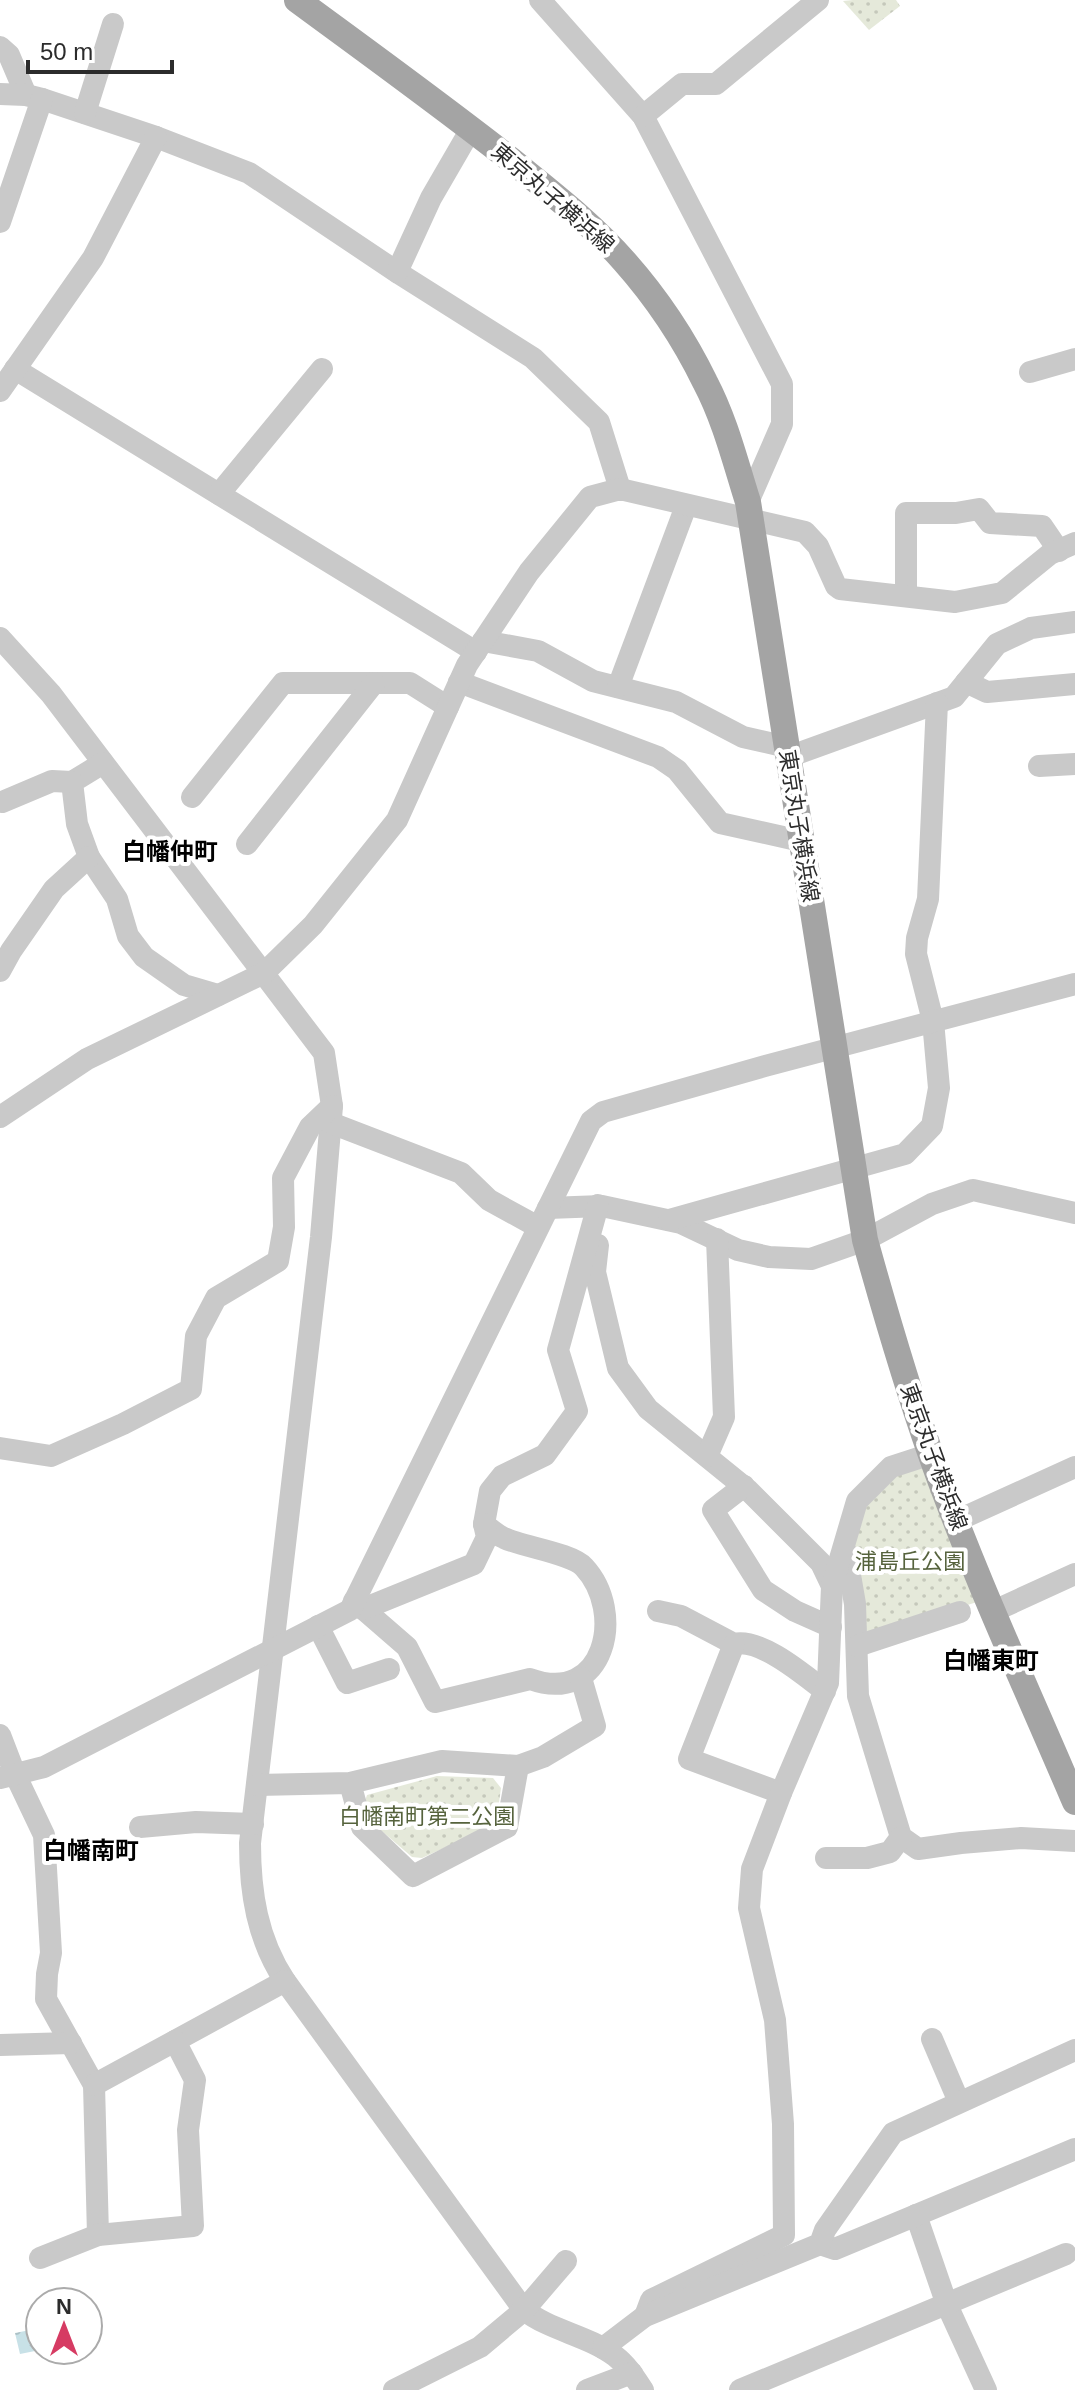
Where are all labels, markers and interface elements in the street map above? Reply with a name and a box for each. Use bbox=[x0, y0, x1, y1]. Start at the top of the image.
scale bar bbox=[28, 24, 172, 74]
text: 50 m bbox=[40, 38, 93, 65]
street label: 東京丸子横浜線 bbox=[487, 138, 619, 258]
street label: 東京丸子横浜線 bbox=[775, 748, 823, 904]
district label: 白幡仲町 bbox=[122, 838, 218, 865]
street label: 東京丸子横浜線 bbox=[896, 1380, 972, 1534]
park label: 浦島丘公園 bbox=[855, 1549, 965, 1574]
district label: 白幡東町 bbox=[943, 1647, 1039, 1674]
park label: 白幡南町第二公園 bbox=[339, 1804, 515, 1829]
district label: 白幡南町 bbox=[43, 1837, 139, 1864]
north arrow bbox=[24, 2286, 104, 2366]
text: N bbox=[56, 2294, 72, 2319]

